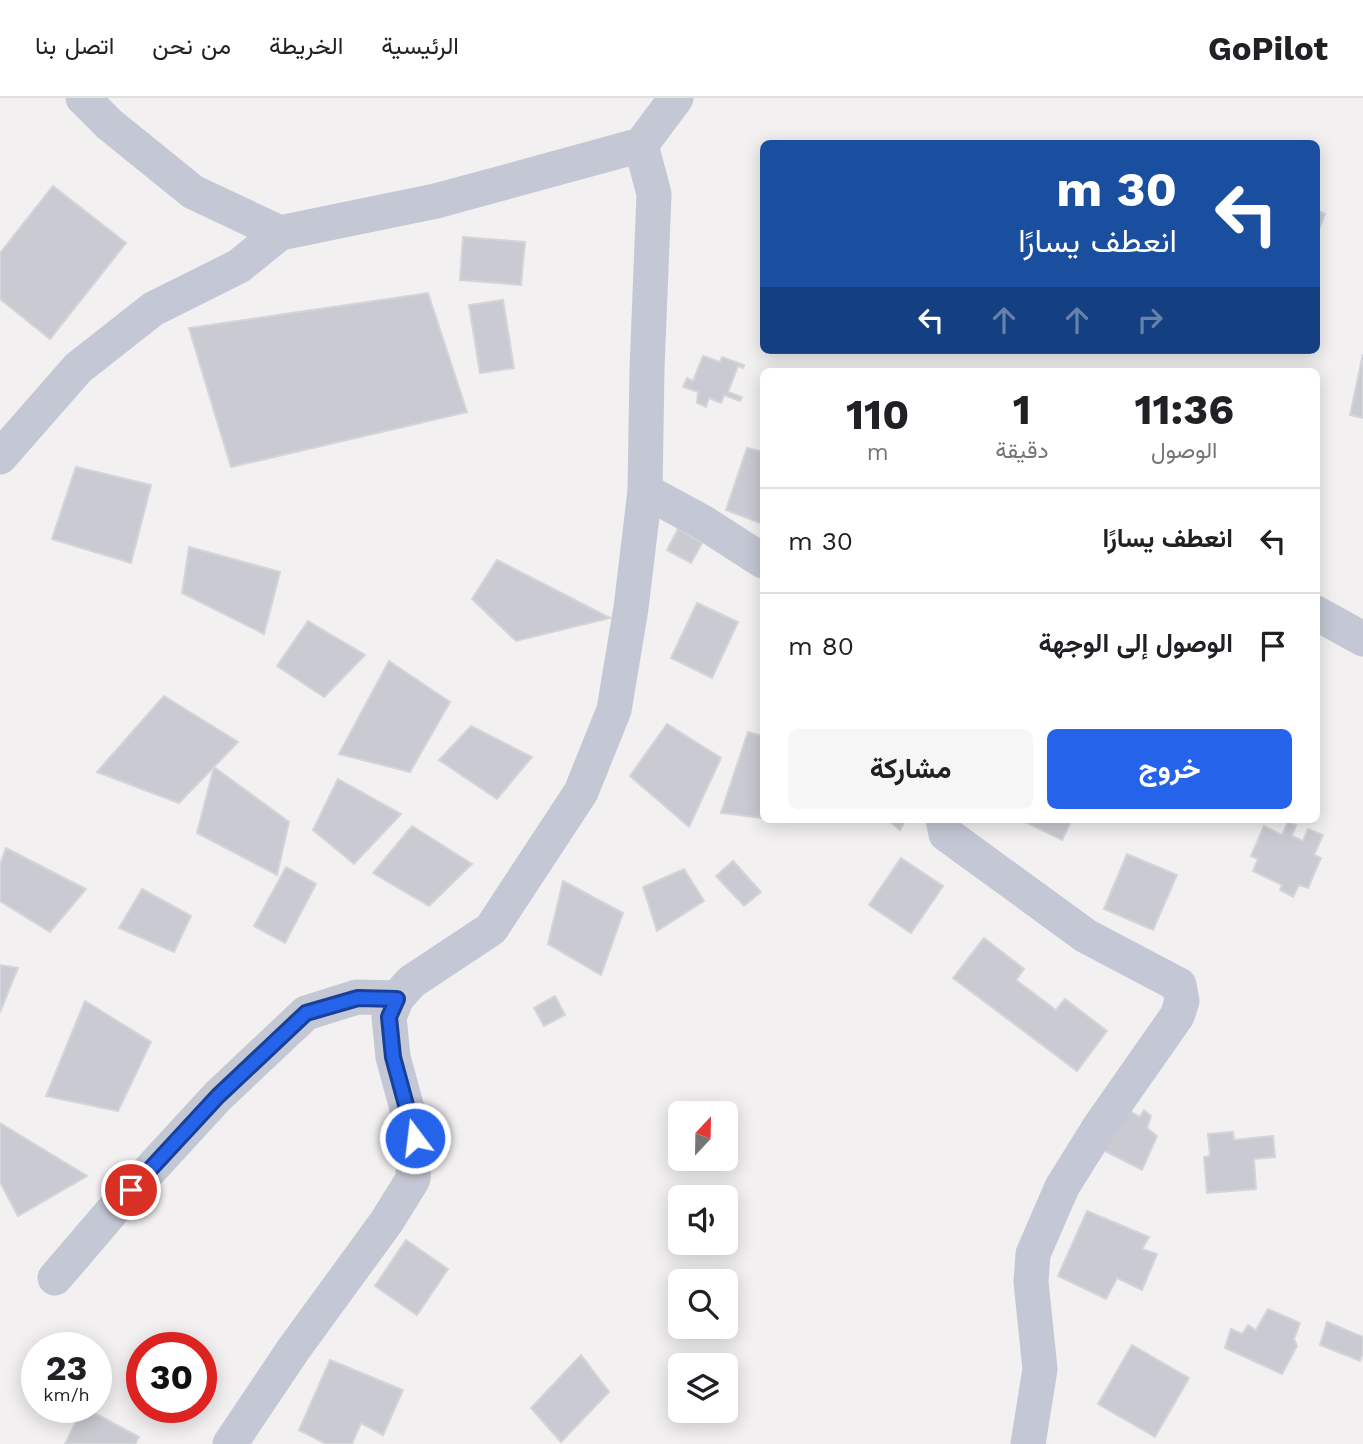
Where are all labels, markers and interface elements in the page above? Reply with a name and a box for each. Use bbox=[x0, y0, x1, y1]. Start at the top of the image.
text: GoPilot bbox=[1208, 29, 1328, 68]
text: اتصل بنا bbox=[35, 32, 114, 60]
text: من نحن bbox=[152, 32, 231, 60]
text: الخريطة bbox=[269, 32, 343, 60]
text: الرئيسية bbox=[381, 32, 459, 60]
text: 30 m bbox=[1056, 160, 1177, 218]
icon: left bbox=[1201, 168, 1292, 259]
text: انعطف يسارًا bbox=[1018, 222, 1177, 260]
icon: left bbox=[912, 301, 950, 339]
icon: ahead bbox=[985, 301, 1023, 339]
icon: ahead bbox=[1058, 301, 1096, 339]
icon: right bbox=[1131, 301, 1169, 339]
text: 1 bbox=[1013, 385, 1031, 434]
text: 11:36 bbox=[1134, 385, 1234, 434]
text: 110 bbox=[846, 390, 909, 439]
text: دقيقة bbox=[995, 437, 1048, 464]
text: الوصول bbox=[1151, 437, 1217, 464]
text: m bbox=[867, 439, 889, 466]
icon: left bbox=[1254, 522, 1292, 560]
text: انعطف يسارًا bbox=[1103, 523, 1233, 553]
text: 30 m bbox=[788, 526, 853, 556]
icon: arrive bbox=[1254, 627, 1292, 665]
text: الوصول إلى الوجهة bbox=[1038, 628, 1233, 658]
text: 80 m bbox=[788, 631, 854, 661]
button: مشاركة bbox=[788, 729, 1033, 809]
button: خروج bbox=[1047, 729, 1292, 809]
position arrow bbox=[378, 1101, 452, 1175]
north arrow bbox=[668, 1101, 738, 1171]
map controls bbox=[668, 1101, 738, 1423]
pin bbox=[101, 1160, 161, 1220]
icon: arrive bbox=[112, 1171, 150, 1209]
button: sound bbox=[668, 1185, 738, 1255]
button: search bbox=[668, 1269, 738, 1339]
speed limit sign: 30 bbox=[126, 1332, 217, 1423]
text: 23 bbox=[46, 1347, 87, 1389]
button: layers bbox=[668, 1353, 738, 1423]
text: km/h bbox=[43, 1384, 90, 1405]

